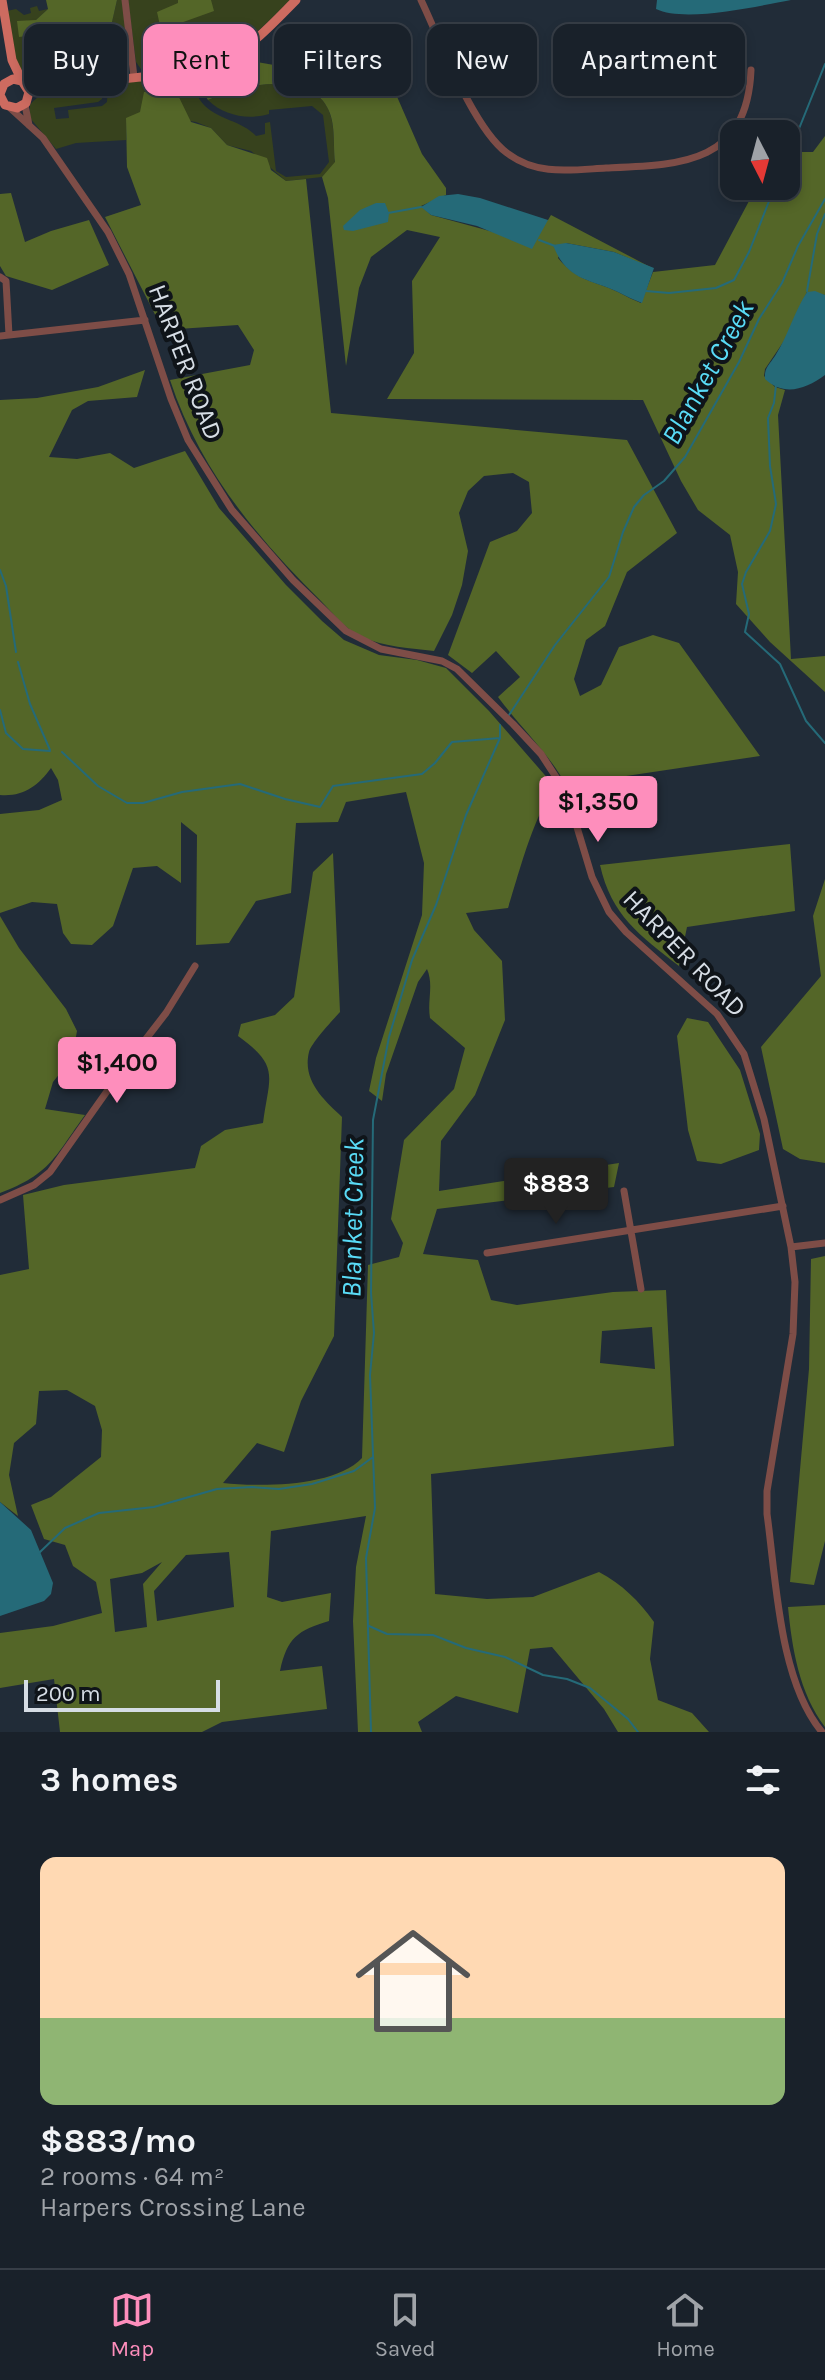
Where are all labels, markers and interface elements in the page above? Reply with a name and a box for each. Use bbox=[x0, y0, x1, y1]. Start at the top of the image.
chip: Buy bbox=[24, 24, 127, 96]
chip: Rent bbox=[143, 24, 258, 96]
chip: Filters bbox=[274, 24, 411, 96]
chip: New bbox=[427, 24, 537, 96]
chip: Apartment bbox=[553, 24, 745, 96]
north arrow bbox=[720, 120, 800, 200]
map controls bbox=[720, 120, 800, 200]
street label: HARPER ROAD bbox=[142, 280, 229, 444]
water label: Blanket Creek bbox=[654, 294, 761, 450]
pin: $1,350 bbox=[533, 776, 663, 844]
text: $1,350 bbox=[557, 786, 639, 817]
street label: HARPER ROAD bbox=[616, 884, 753, 1023]
pin: $1,400 bbox=[52, 1037, 182, 1105]
text: $1,400 bbox=[76, 1047, 158, 1078]
water label: Blanket Creek bbox=[335, 1137, 370, 1298]
pin: $883 bbox=[509, 1158, 603, 1226]
text: $883 bbox=[522, 1168, 590, 1199]
scale bar bbox=[24, 1676, 220, 1712]
text: 200 m bbox=[36, 1681, 101, 1707]
icon: filters bbox=[741, 1758, 785, 1802]
text: 3 homes bbox=[40, 1760, 178, 1800]
icon: home bbox=[341, 1909, 485, 2053]
text: $883/mo bbox=[40, 2121, 196, 2161]
text: 2 rooms · 64 m² bbox=[40, 2161, 224, 2192]
text: Harpers Crossing Lane bbox=[40, 2192, 306, 2223]
tab: Map bbox=[110, 2288, 154, 2362]
tab: Saved bbox=[375, 2288, 436, 2362]
tab: Home bbox=[656, 2288, 715, 2362]

